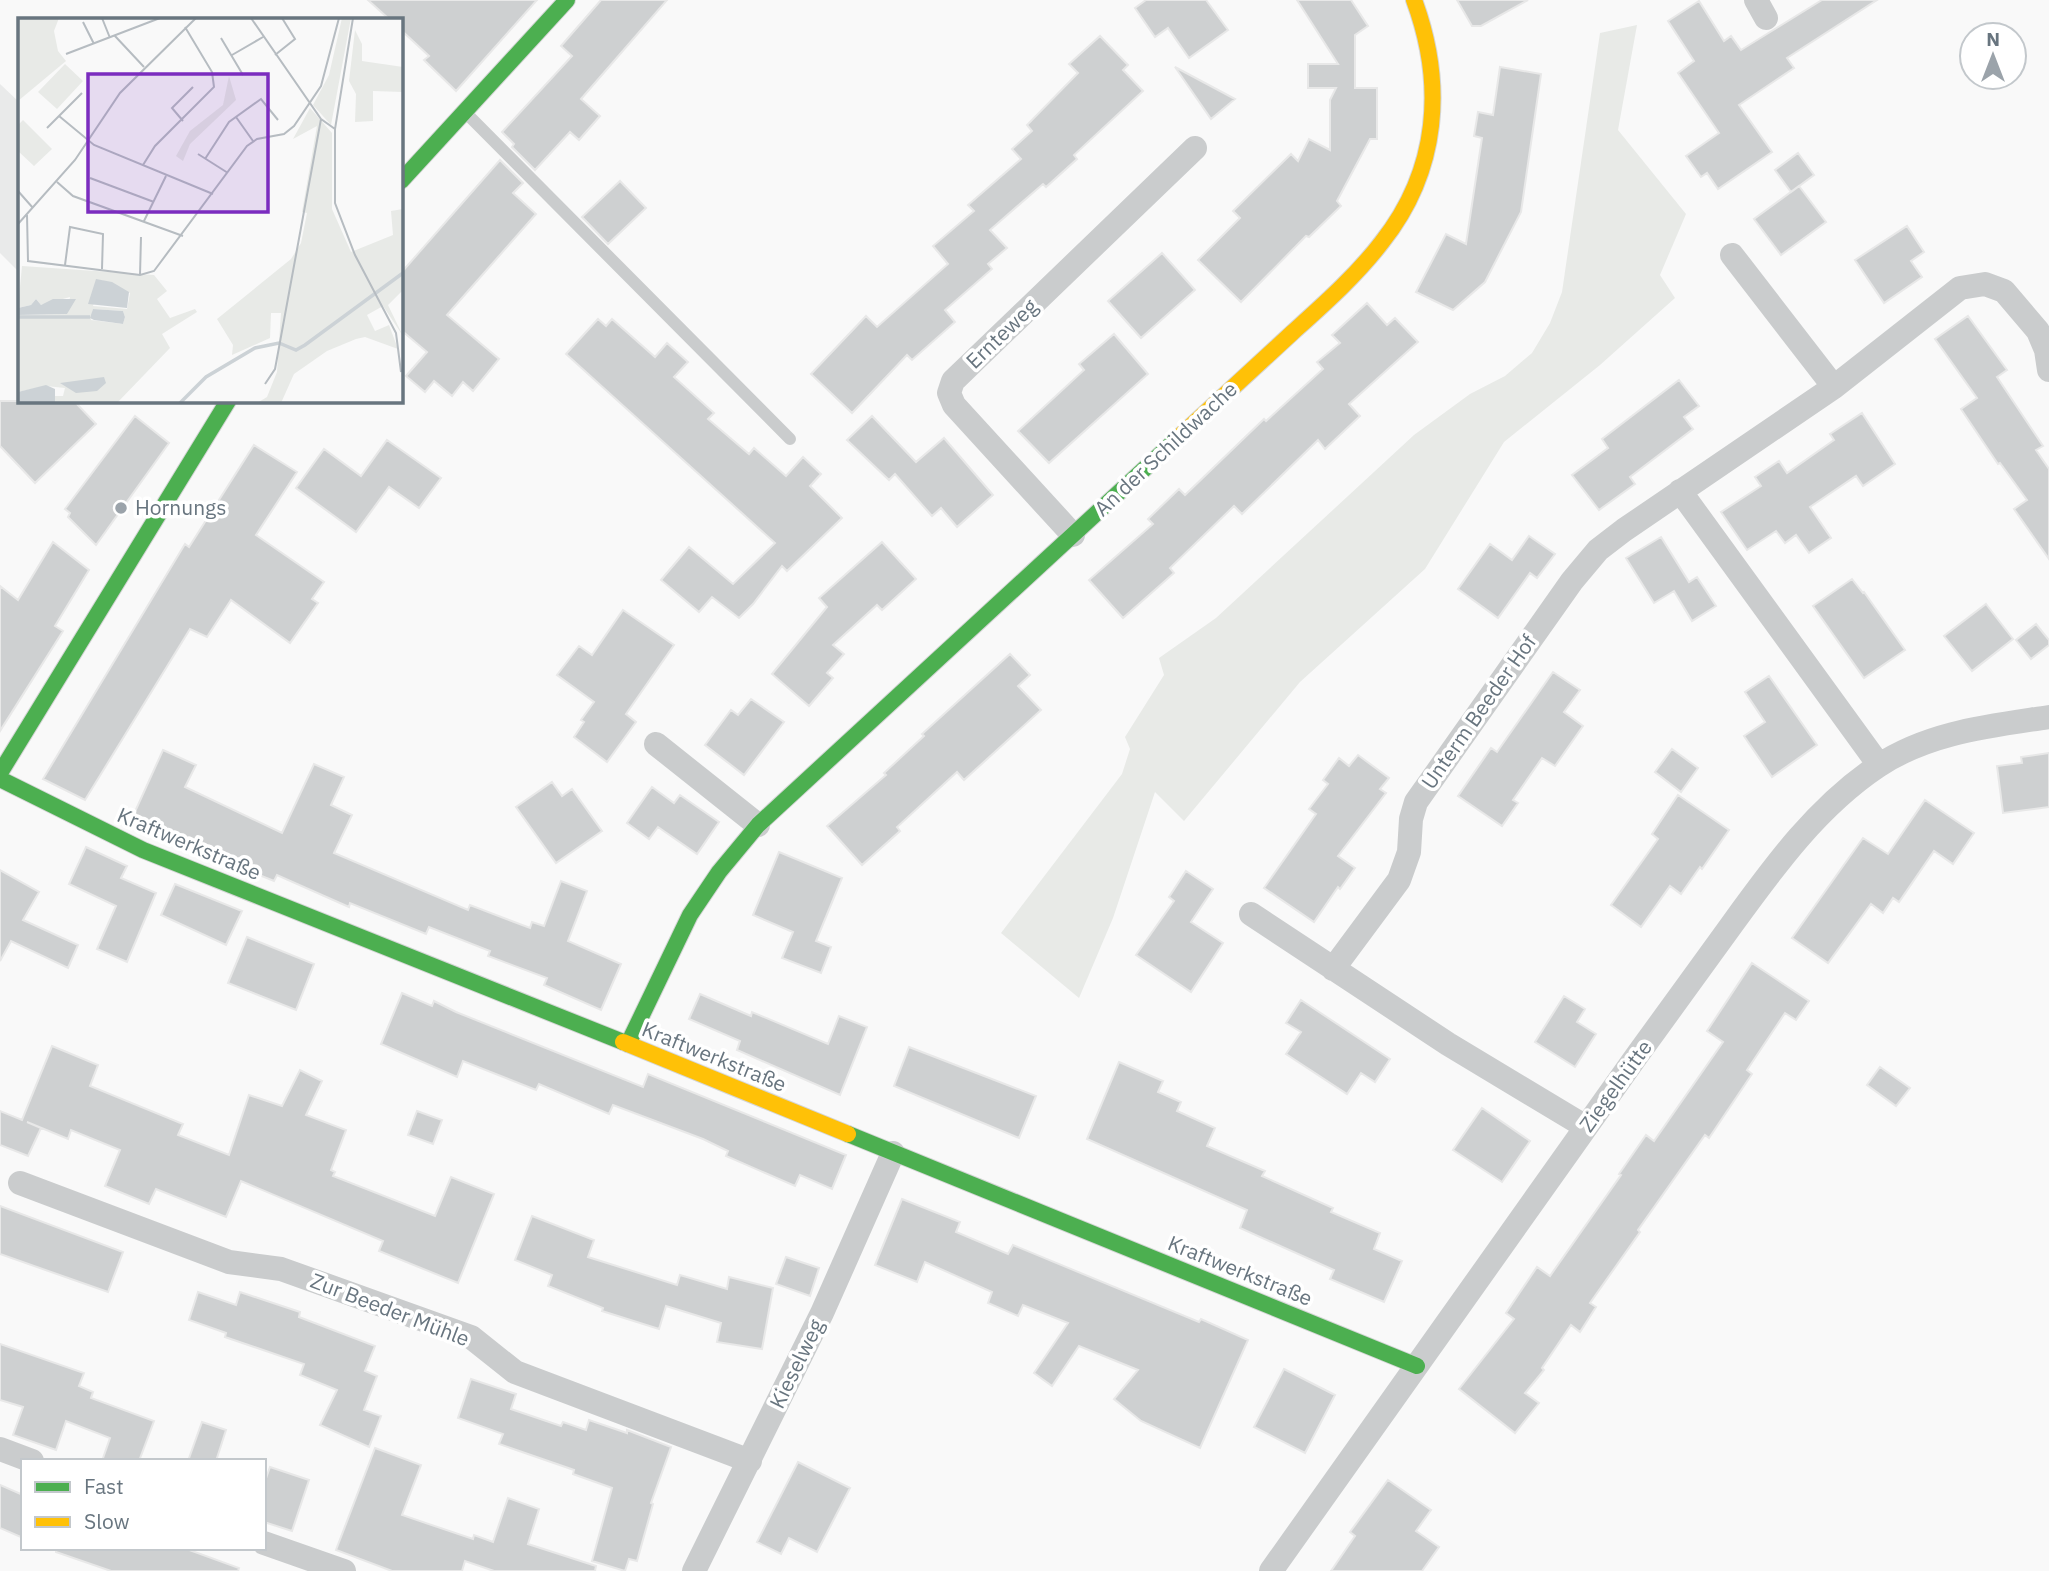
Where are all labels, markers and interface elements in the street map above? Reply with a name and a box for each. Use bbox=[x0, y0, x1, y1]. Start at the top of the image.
inset map bbox=[18, 18, 402, 402]
north arrow bbox=[1958, 21, 2028, 91]
text: N bbox=[1986, 27, 2000, 51]
street label: Ernteweg bbox=[959, 292, 1043, 374]
street label: An der Schildwache bbox=[1088, 375, 1243, 522]
place label: Hornungs bbox=[135, 493, 226, 521]
marker: Hornungs bbox=[113, 500, 129, 516]
street label: Unterm Beeder Hof bbox=[1414, 629, 1542, 794]
street label: Kraftwerkstraße bbox=[113, 800, 266, 886]
street label: Kraftwerkstraße bbox=[638, 1014, 791, 1098]
street label: Ziegelhütte bbox=[1572, 1034, 1658, 1137]
street label: Kraftwerkstraße bbox=[1164, 1228, 1317, 1312]
street label: Zur Beeder Mühle bbox=[307, 1266, 474, 1352]
street label: Kieselweg bbox=[762, 1314, 830, 1413]
legend bbox=[21, 1459, 266, 1550]
text: Fast bbox=[84, 1472, 124, 1500]
text: Slow bbox=[84, 1507, 130, 1535]

